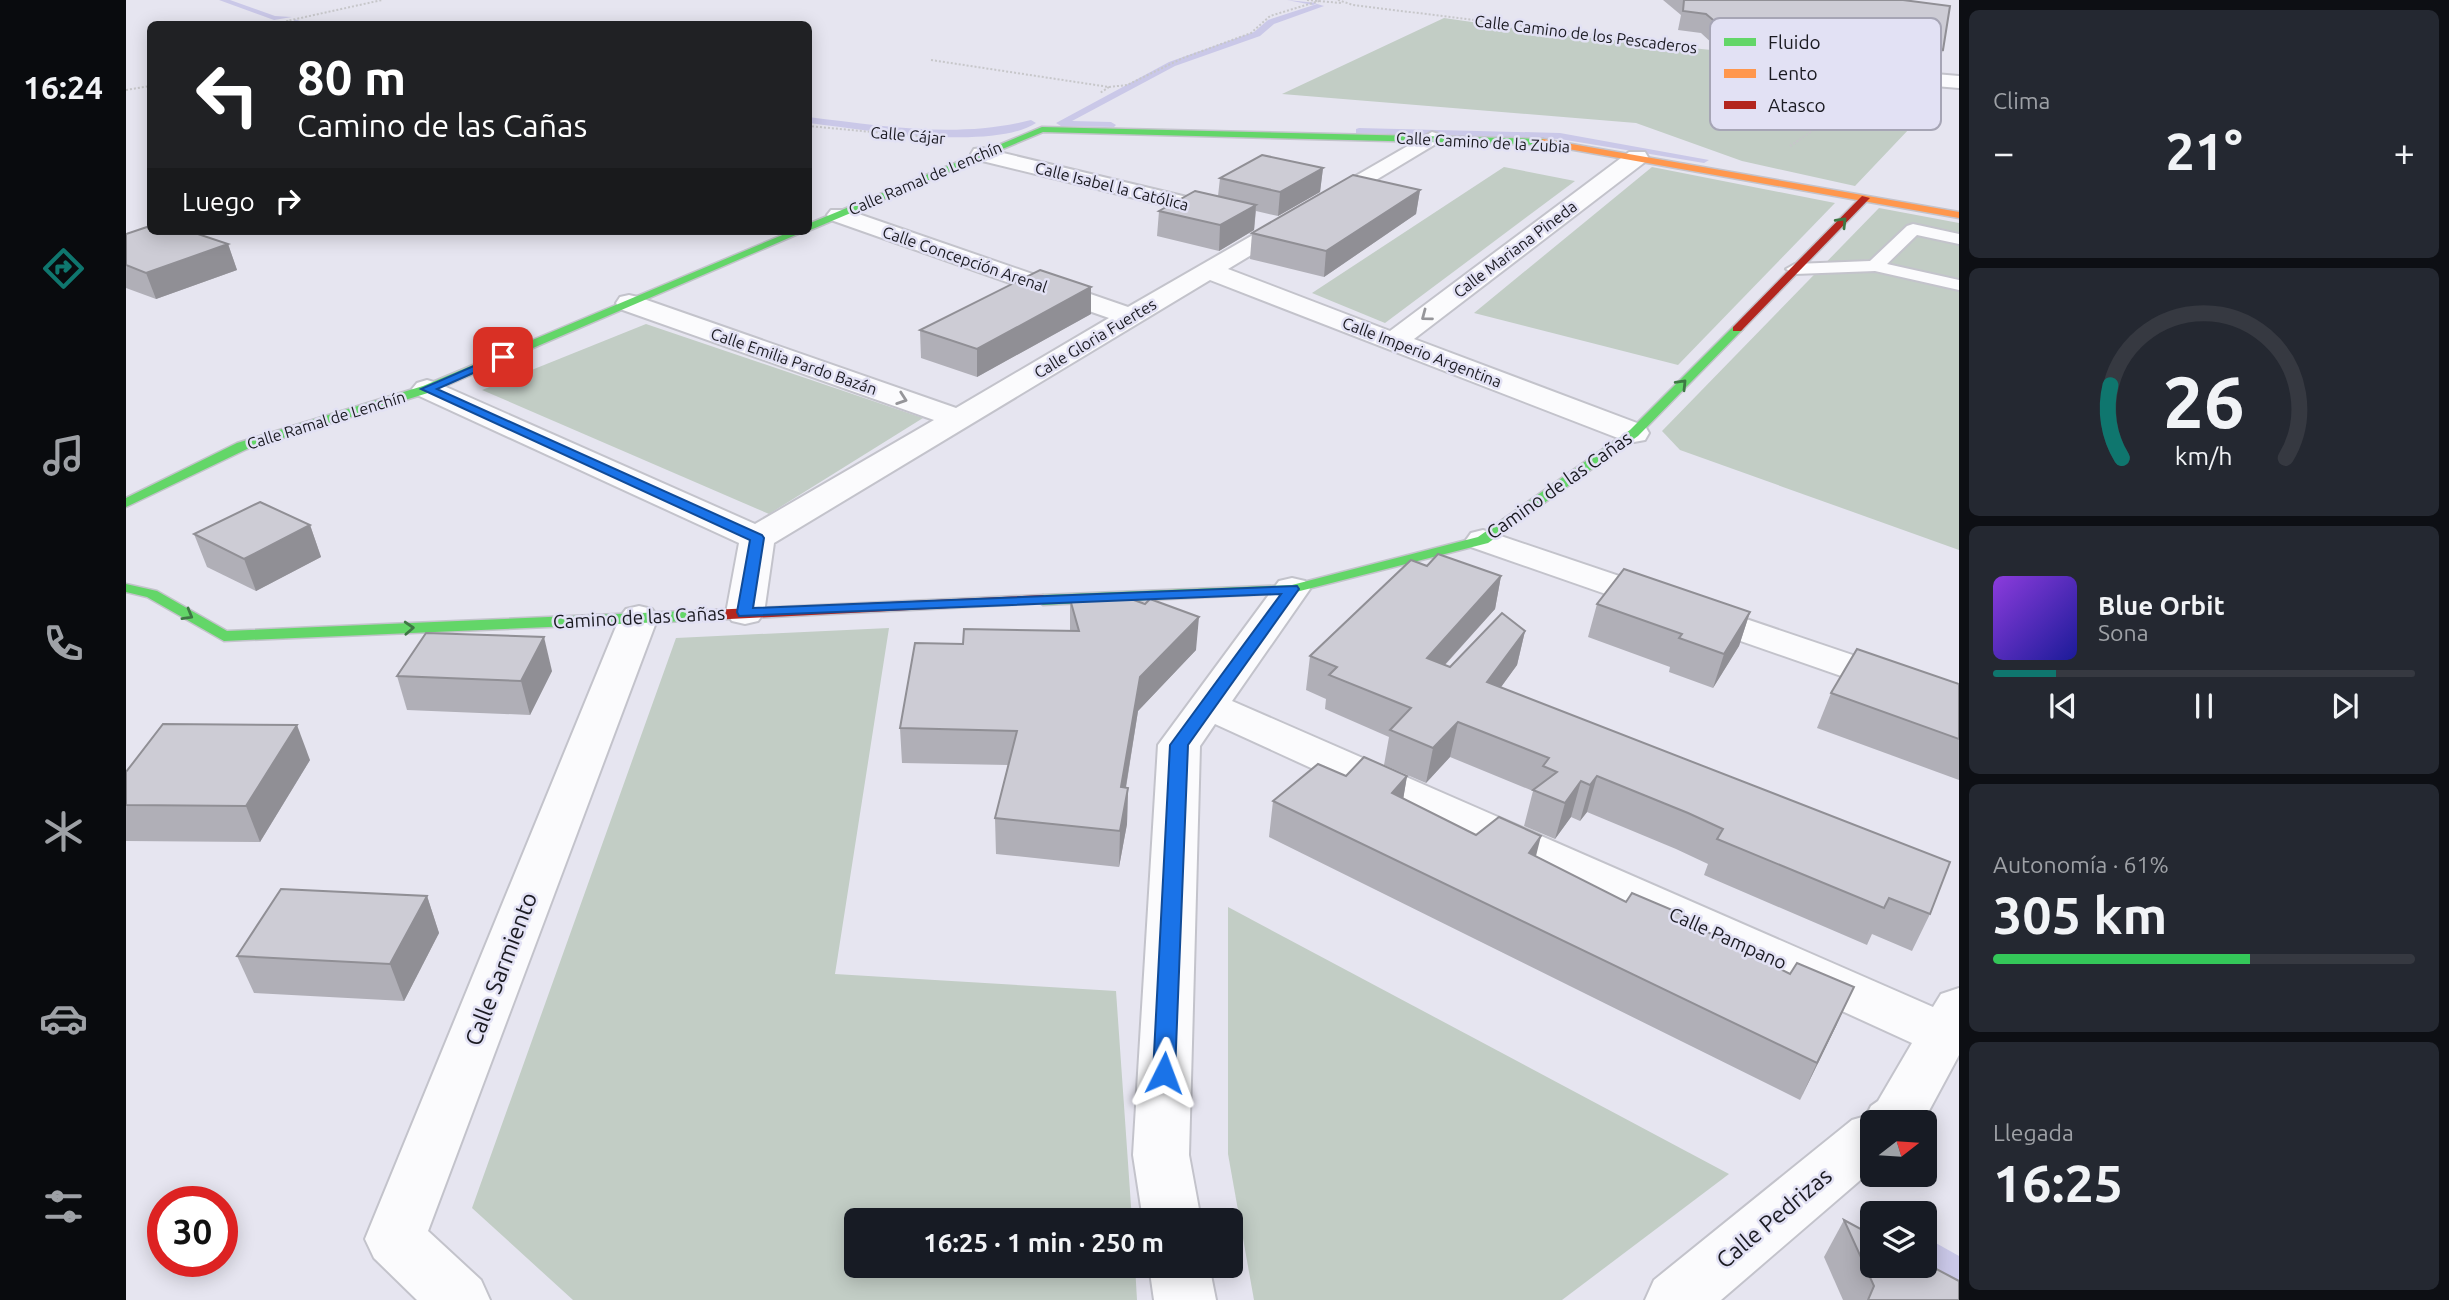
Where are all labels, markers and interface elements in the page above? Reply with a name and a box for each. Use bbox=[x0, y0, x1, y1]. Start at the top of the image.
street label: Calle Camino de los Pescaderos bbox=[1474, 11, 1698, 57]
legend bbox=[1710, 18, 1941, 130]
text: Fluido bbox=[1768, 31, 1821, 53]
icon: left bbox=[182, 49, 273, 140]
text: 80 m bbox=[297, 49, 406, 104]
text: Lento bbox=[1768, 62, 1818, 84]
text: 16:24 bbox=[23, 69, 103, 105]
text: Clima bbox=[1993, 88, 2050, 113]
text: Atasco bbox=[1768, 94, 1826, 116]
text: Camino de las Cañas bbox=[297, 107, 587, 143]
text: 21° bbox=[2165, 122, 2243, 180]
street label: Calle Cájar bbox=[870, 123, 946, 147]
street label: Calle Camino de la Zubia bbox=[1395, 128, 1571, 156]
text: − bbox=[1993, 131, 2014, 173]
text: + bbox=[2394, 131, 2415, 173]
street label: Calle Ramal de Lenchín bbox=[846, 138, 1004, 218]
street label: Calle Isabel la Católica bbox=[1033, 158, 1191, 214]
icon: right bbox=[269, 182, 307, 220]
text: Luego bbox=[182, 187, 255, 216]
street label: Calle Mariana Pineda bbox=[1450, 197, 1580, 301]
one-way arrow bbox=[1833, 217, 1846, 230]
street label: Calle Concepción Arenal bbox=[880, 222, 1050, 296]
icon: directions bbox=[39, 244, 88, 293]
street label: Calle Gloria Fuertes bbox=[1031, 294, 1159, 382]
one-way arrow bbox=[1421, 308, 1434, 321]
street label: Calle Imperio Argentina bbox=[1340, 313, 1504, 391]
street label: Calle Emilia Pardo Bazán bbox=[708, 324, 880, 398]
pin bbox=[473, 327, 533, 387]
icon: arrive bbox=[484, 338, 522, 376]
text: 26 bbox=[2163, 360, 2245, 442]
one-way arrow bbox=[1674, 379, 1687, 392]
street label: Calle Ramal de Lenchín bbox=[245, 387, 407, 453]
one-way arrow bbox=[895, 391, 907, 405]
street label: Camino de las Cañas bbox=[1482, 427, 1636, 543]
icon: music bbox=[39, 431, 88, 480]
text: km/h bbox=[2175, 442, 2233, 470]
text: Blue Orbit bbox=[2098, 591, 2225, 620]
street label: Camino de las Cañas bbox=[552, 602, 726, 632]
one-way arrow bbox=[180, 607, 193, 620]
icon: phone bbox=[39, 619, 88, 668]
one-way arrow bbox=[404, 620, 415, 635]
text: Sona bbox=[2098, 620, 2148, 645]
icon: previous bbox=[2044, 687, 2082, 725]
icon: pause bbox=[2185, 687, 2223, 725]
icon: next bbox=[2326, 687, 2364, 725]
icon: climate bbox=[39, 807, 88, 856]
text: Autonomía · 61% bbox=[1993, 852, 2169, 877]
text: 305 km bbox=[1993, 886, 2167, 944]
street label: Calle Sarmiento bbox=[460, 889, 541, 1049]
street label: Calle Pampano bbox=[1666, 902, 1790, 974]
icon: car bbox=[39, 994, 88, 1043]
position arrow bbox=[1127, 1036, 1201, 1110]
north arrow bbox=[1860, 1110, 1937, 1186]
map controls bbox=[1860, 1110, 1937, 1278]
text: Llegada bbox=[1993, 1120, 2074, 1145]
text: 16:25 bbox=[1993, 1154, 2123, 1212]
street label: Calle Pedrizas bbox=[1711, 1162, 1836, 1273]
icon: filters bbox=[39, 1182, 88, 1231]
speed limit sign: 30 bbox=[147, 1186, 238, 1277]
button: layers bbox=[1860, 1201, 1937, 1278]
text: 16:25 · 1 min · 250 m bbox=[923, 1228, 1164, 1257]

